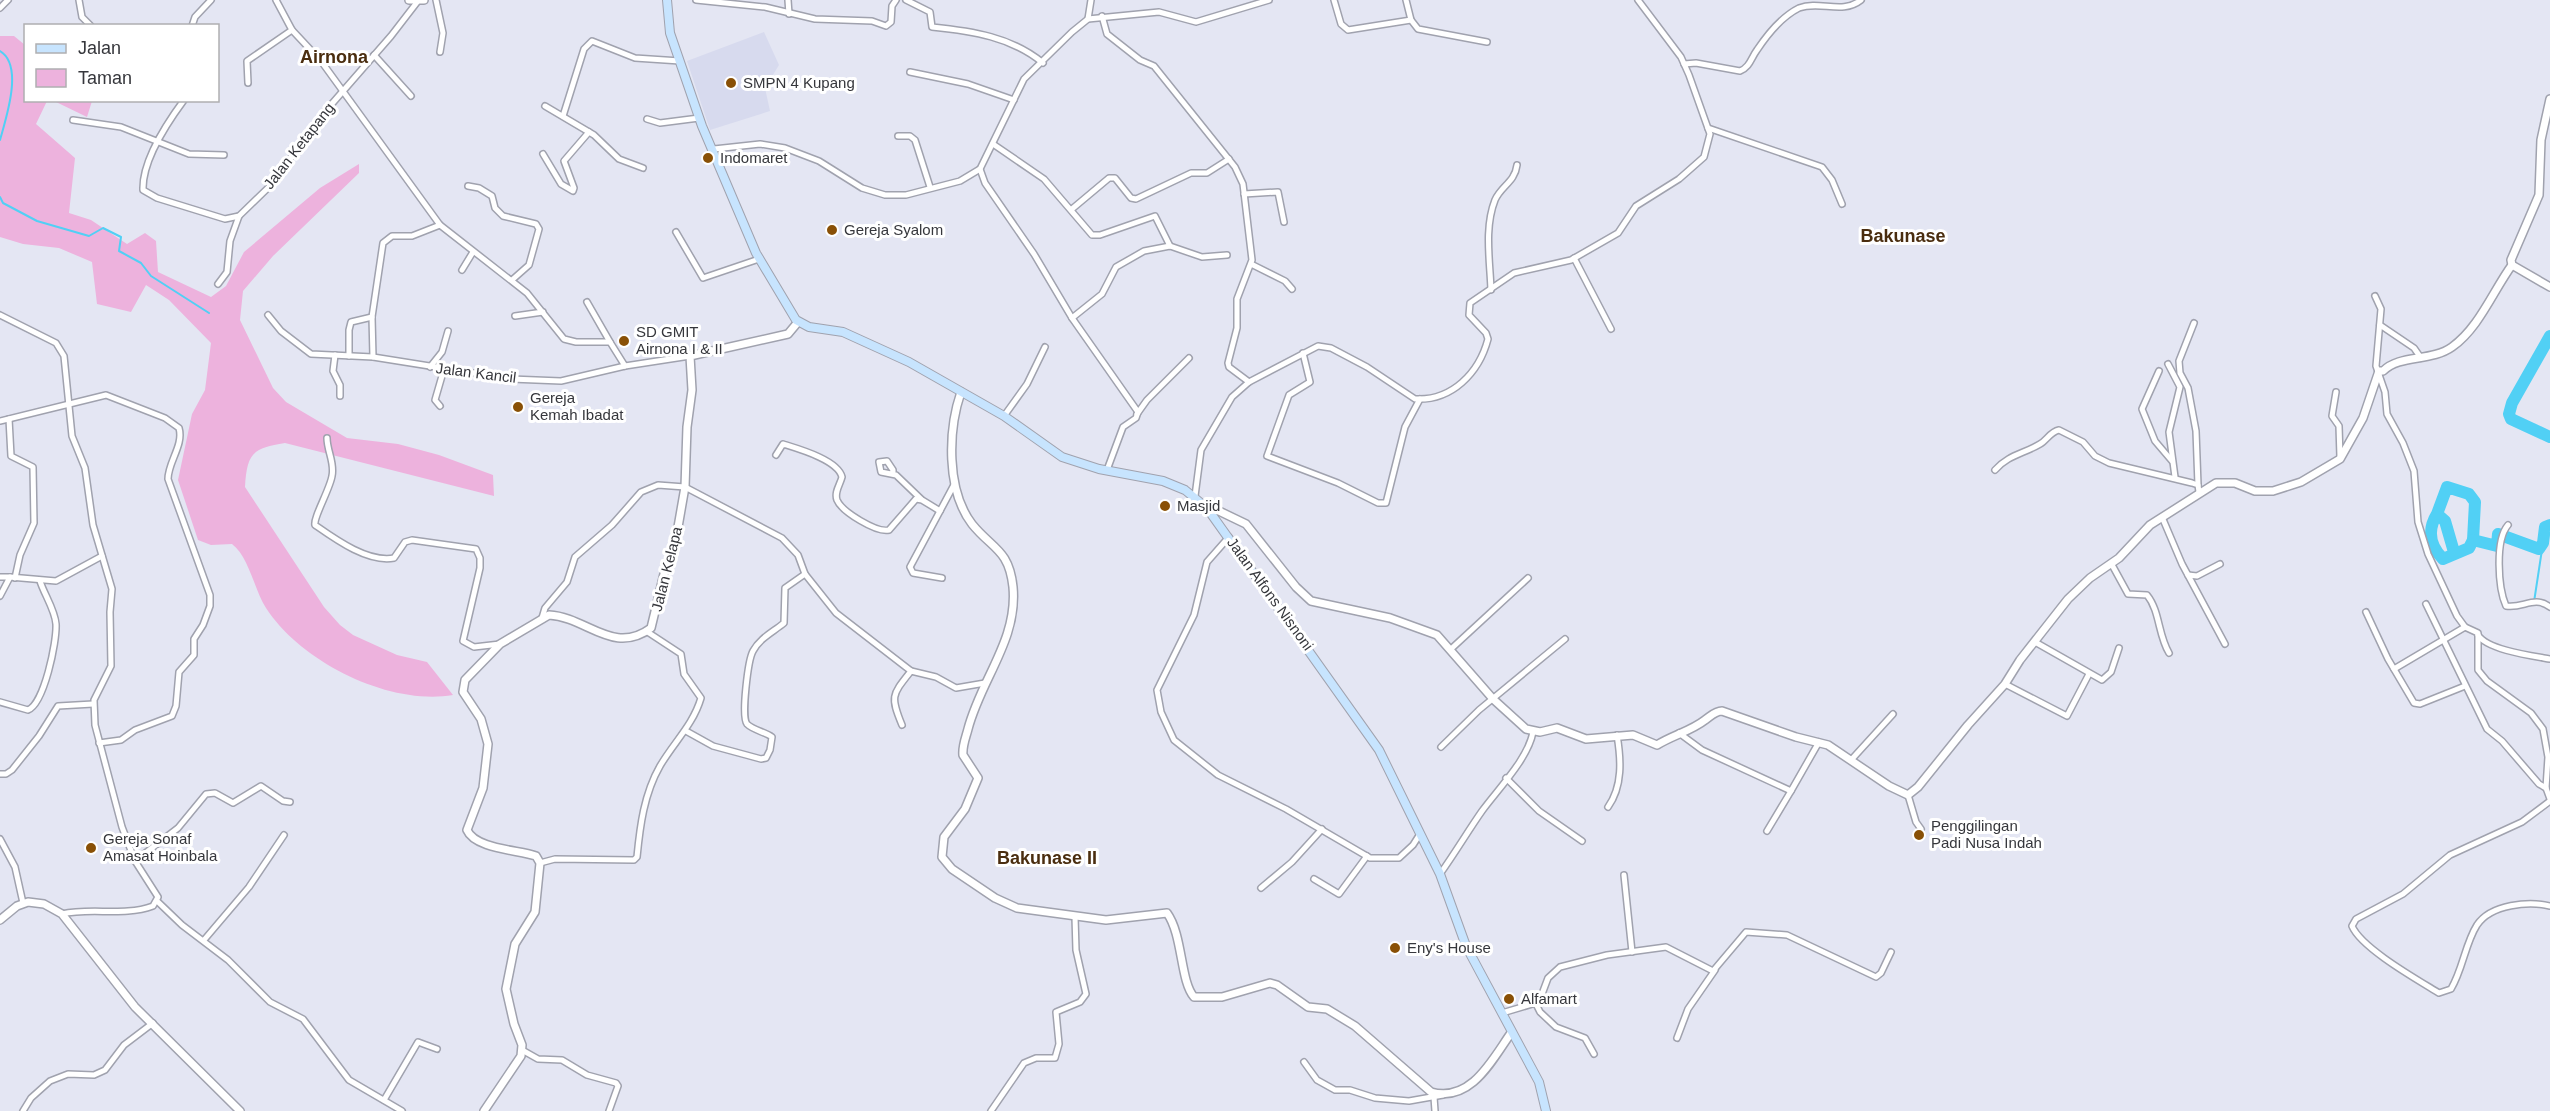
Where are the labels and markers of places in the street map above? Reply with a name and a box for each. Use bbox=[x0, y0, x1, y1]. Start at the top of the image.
place label: SMPN 4 Kupang bbox=[743, 74, 855, 91]
marker: SMPN 4 Kupang bbox=[724, 76, 738, 90]
place label: Indomaret bbox=[720, 149, 788, 166]
marker: Indomaret bbox=[701, 151, 715, 165]
place label: Gereja Syalom bbox=[844, 221, 943, 238]
marker: Gereja Syalom bbox=[825, 223, 839, 237]
place label: SD GMIT Airnona I & II bbox=[636, 323, 723, 357]
marker: SD GMIT Airnona I & II bbox=[617, 334, 631, 348]
place label: Gereja Kemah Ibadat bbox=[530, 389, 624, 423]
marker: Gereja Kemah Ibadat bbox=[511, 400, 525, 414]
place label: Masjid bbox=[1177, 497, 1220, 514]
marker: Masjid bbox=[1158, 499, 1172, 513]
place label: Penggilingan Padi Nusa Indah bbox=[1931, 817, 2042, 851]
marker: Penggilingan Padi Nusa Indah bbox=[1912, 828, 1926, 842]
place label: Gereja Sonaf Amasat Hoinbala bbox=[103, 830, 218, 864]
marker: Gereja Sonaf Amasat Hoinbala bbox=[84, 841, 98, 855]
place label: Eny's House bbox=[1407, 939, 1491, 956]
marker: Eny's House bbox=[1388, 941, 1402, 955]
place label: Alfamart bbox=[1521, 990, 1578, 1007]
marker: Alfamart bbox=[1502, 992, 1516, 1006]

